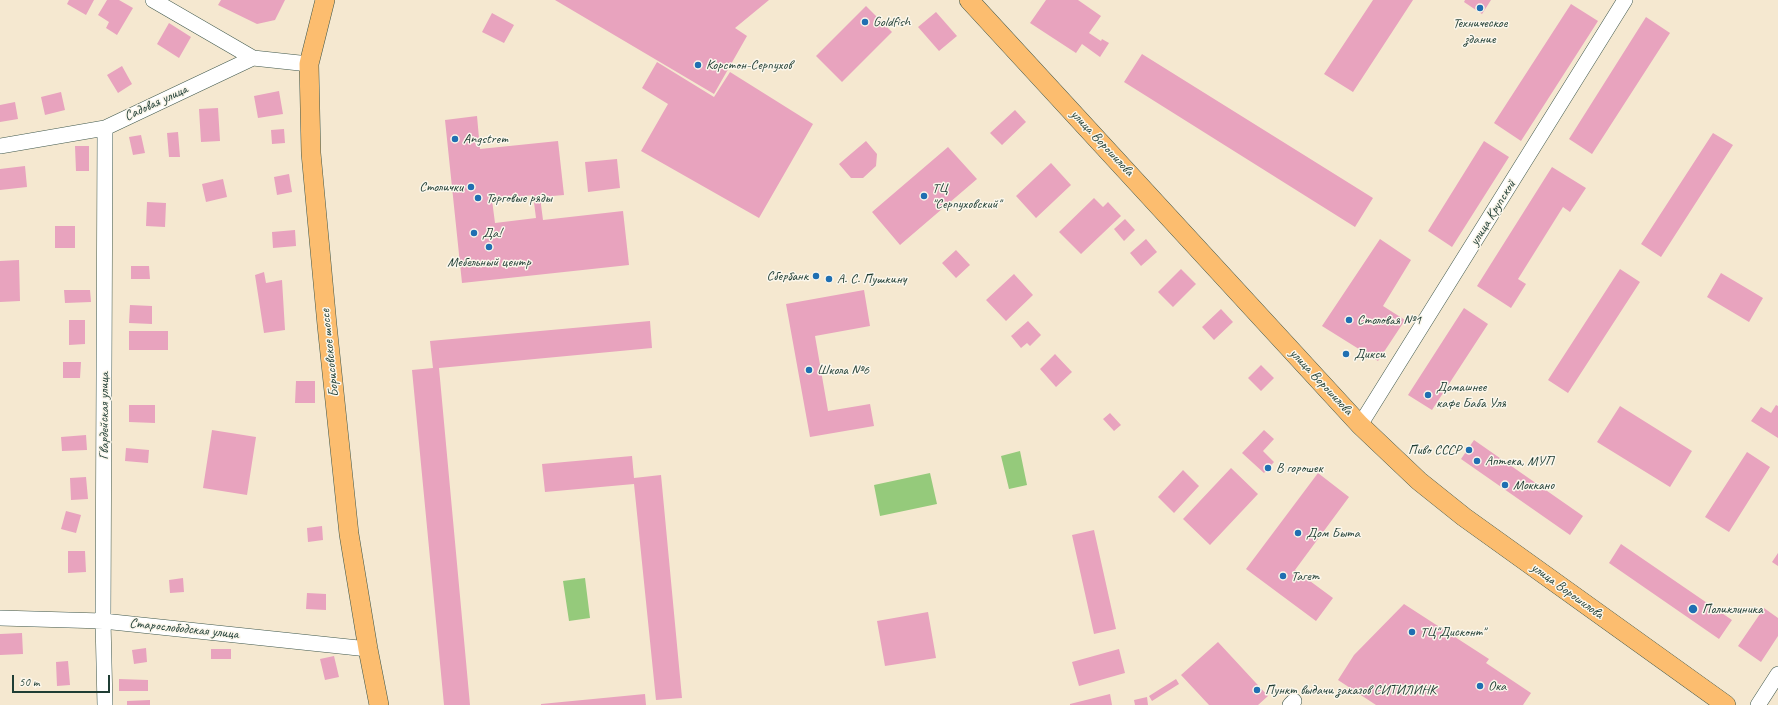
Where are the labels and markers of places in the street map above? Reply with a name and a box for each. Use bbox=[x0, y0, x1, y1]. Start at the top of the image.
marker: Техническое здание bbox=[1475, 3, 1485, 13]
place label: Goldfish bbox=[873, 14, 910, 30]
place label: Техническое здание bbox=[1453, 15, 1507, 48]
marker: Goldfish bbox=[860, 17, 870, 27]
place label: Корстон-Серпухов bbox=[706, 57, 792, 73]
marker: Корстон-Серпухов bbox=[693, 60, 703, 70]
place label: Angstrem bbox=[463, 131, 508, 147]
marker: Angstrem bbox=[450, 134, 460, 144]
place label: Столички bbox=[419, 179, 463, 195]
place label: ТЦ "Серпуховский" bbox=[932, 180, 1001, 212]
marker: Столички bbox=[466, 182, 476, 192]
place label: Торговые ряды bbox=[486, 190, 552, 206]
marker: ТЦ "Серпуховский" bbox=[919, 191, 929, 201]
marker: Торговые ряды bbox=[473, 193, 483, 203]
place label: Да! bbox=[482, 225, 501, 241]
marker: Да! bbox=[469, 228, 479, 238]
marker: Мебельный центр bbox=[484, 242, 494, 252]
place label: Мебельный центр bbox=[447, 254, 531, 270]
place label: Сбербанк bbox=[767, 268, 808, 284]
marker: Сбербанк bbox=[811, 271, 821, 281]
place label: А. С. Пушкину bbox=[837, 271, 906, 287]
marker: А. С. Пушкину bbox=[824, 274, 834, 284]
place label: Столовая №1 bbox=[1357, 312, 1421, 328]
marker: Столовая №1 bbox=[1344, 315, 1354, 325]
place label: Дикси bbox=[1354, 346, 1385, 362]
marker: Дикси bbox=[1341, 349, 1351, 359]
place label: Школа №6 bbox=[817, 362, 869, 378]
marker: Школа №6 bbox=[804, 365, 814, 375]
place label: Домашнее кафе Баба Уля bbox=[1436, 379, 1506, 412]
marker: Домашнее кафе Баба Уля bbox=[1423, 390, 1433, 400]
place label: Пиво СССР bbox=[1408, 442, 1461, 458]
marker: Пиво СССР bbox=[1464, 445, 1474, 455]
place label: Аптека, МУП bbox=[1485, 453, 1553, 469]
marker: Аптека, МУП bbox=[1472, 456, 1482, 466]
place label: В горошек bbox=[1276, 460, 1323, 476]
marker: В горошек bbox=[1263, 463, 1273, 473]
place label: Моккано bbox=[1513, 477, 1554, 493]
marker: Моккано bbox=[1500, 480, 1510, 490]
place label: Дом Быта bbox=[1306, 525, 1360, 541]
marker: Дом Быта bbox=[1293, 528, 1303, 538]
place label: Тагет bbox=[1291, 568, 1319, 584]
marker: Тагет bbox=[1278, 571, 1288, 581]
place label: Поликлиника bbox=[1702, 601, 1763, 617]
marker: Поликлиника bbox=[1687, 603, 1699, 615]
place label: ТЦ"Дисконт" bbox=[1420, 624, 1485, 640]
marker: ТЦ"Дисконт" bbox=[1407, 627, 1417, 637]
place label: Ока bbox=[1488, 678, 1506, 694]
marker: Ока bbox=[1475, 681, 1485, 691]
place label: Пункт выдачи заказов СИТИЛИНК bbox=[1265, 682, 1436, 698]
marker: Пункт выдачи заказов СИТИЛИНК bbox=[1252, 685, 1262, 695]

